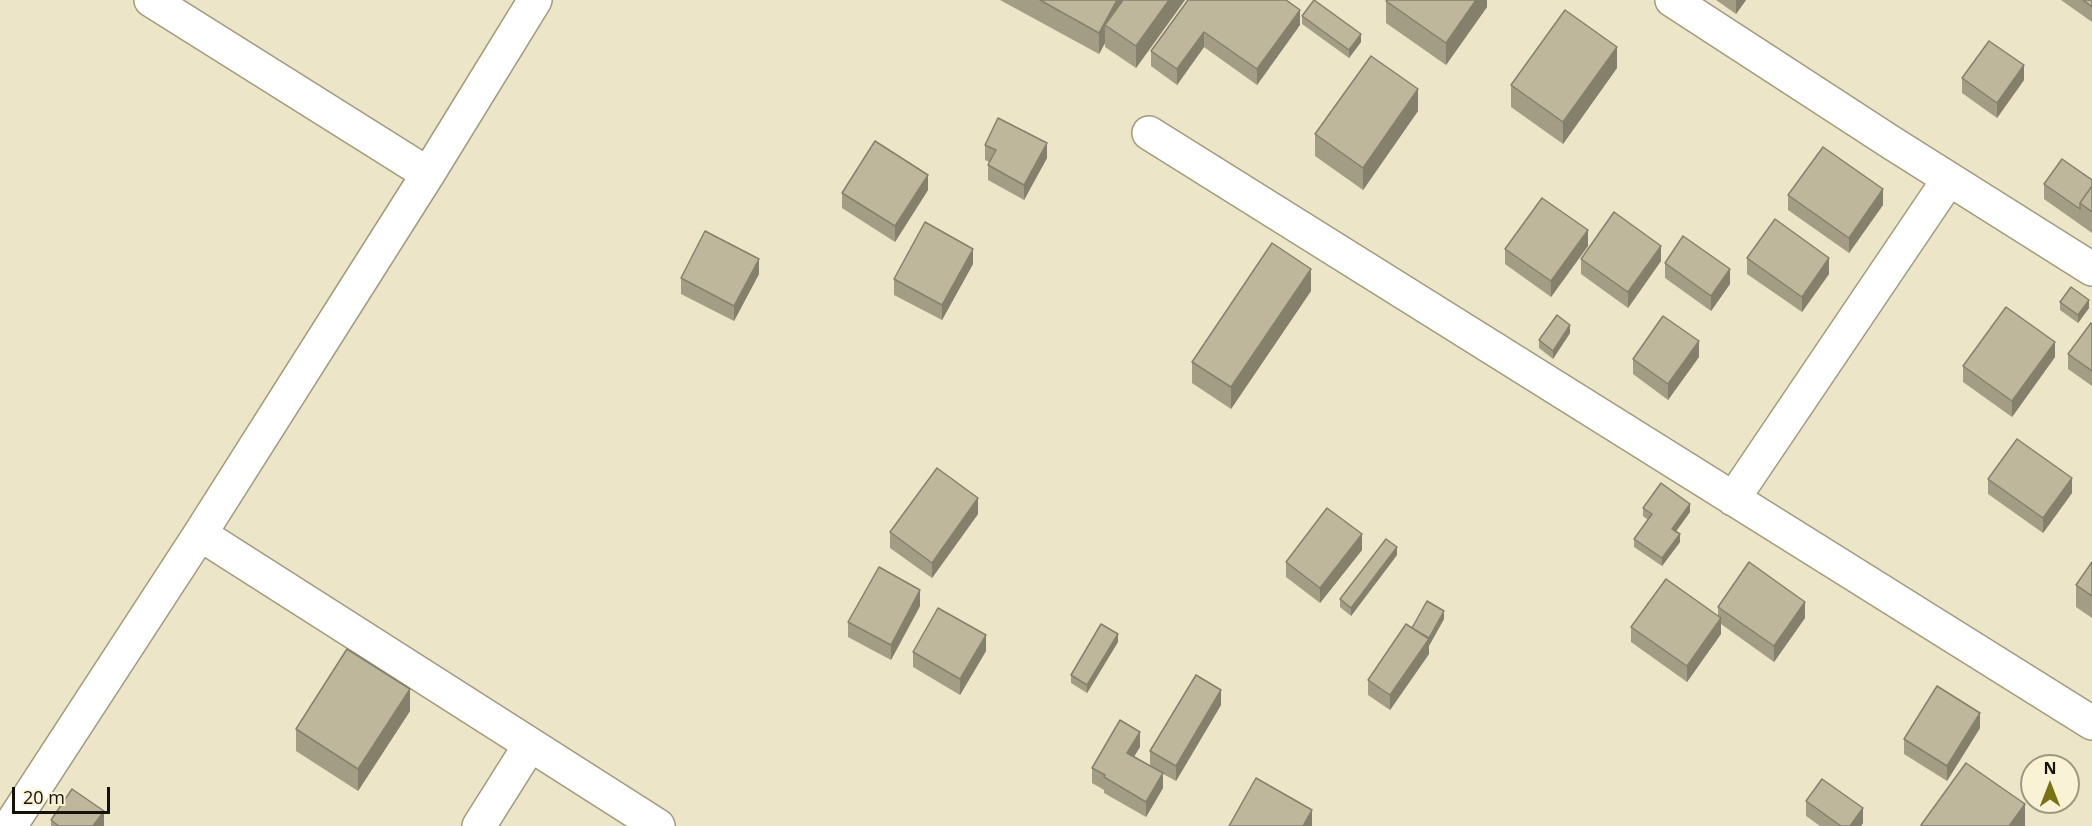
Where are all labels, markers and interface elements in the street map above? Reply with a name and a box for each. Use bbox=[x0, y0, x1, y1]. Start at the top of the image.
north arrow bbox=[2020, 754, 2080, 814]
text: N bbox=[2043, 757, 2057, 779]
scale bar bbox=[15, 775, 112, 813]
text: 20 m bbox=[23, 785, 65, 809]

